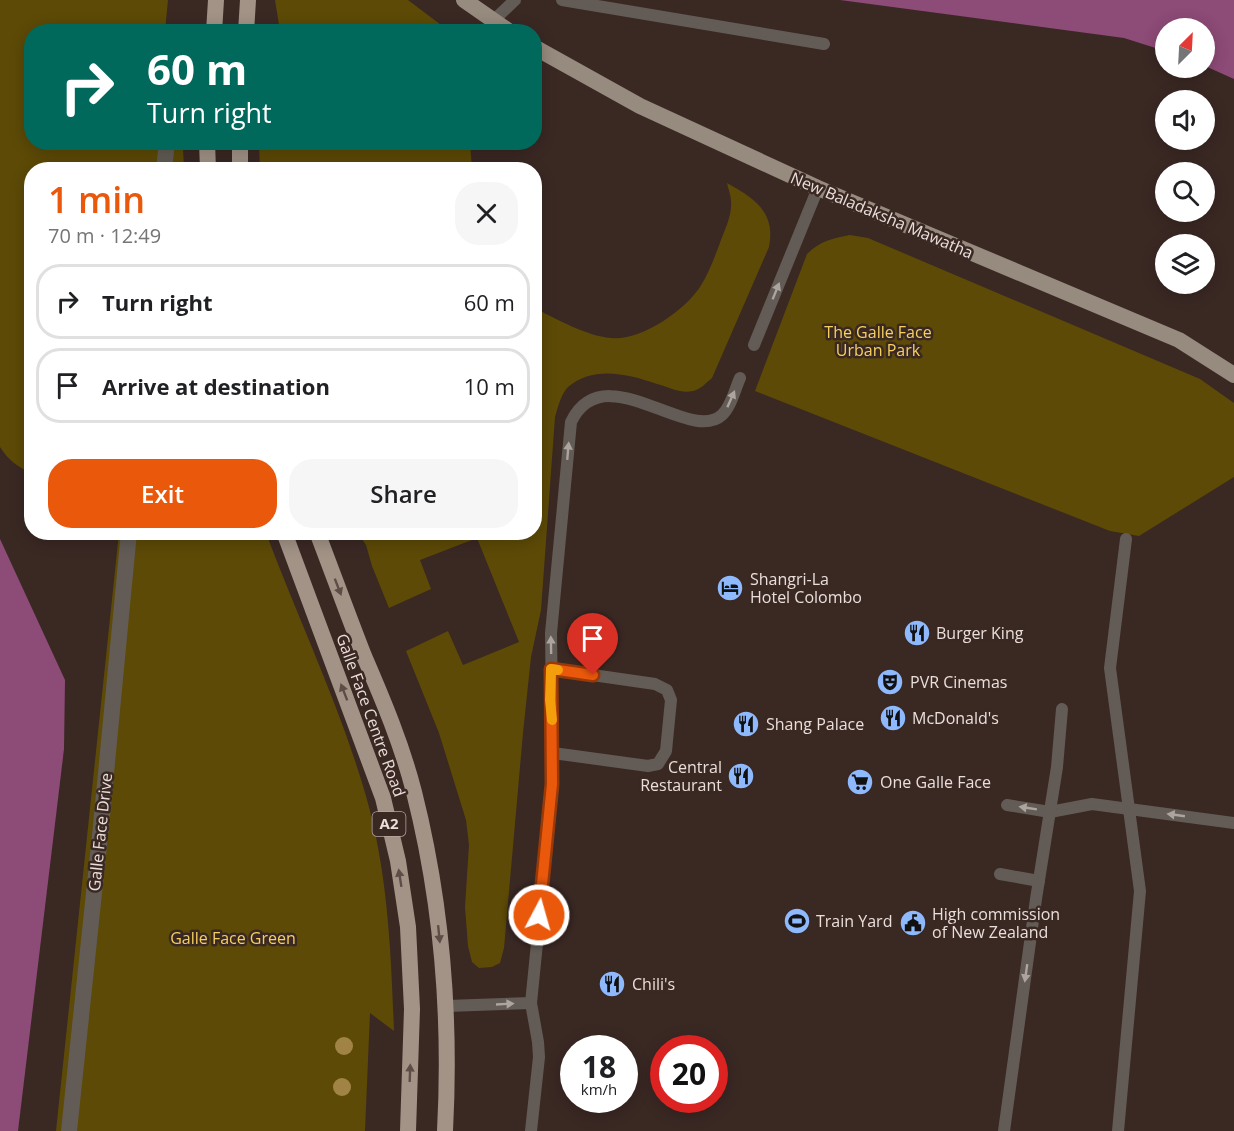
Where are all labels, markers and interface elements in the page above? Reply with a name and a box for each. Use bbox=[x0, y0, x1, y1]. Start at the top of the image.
north arrow bbox=[1155, 18, 1215, 78]
map controls bbox=[1155, 18, 1215, 294]
text: 60 m bbox=[147, 40, 247, 97]
icon: right bbox=[48, 48, 126, 126]
button: sound bbox=[1155, 90, 1215, 150]
text: Turn right bbox=[147, 94, 272, 131]
button: search bbox=[1155, 162, 1215, 222]
street label: New Baladaksha Mawatha bbox=[787, 167, 977, 263]
text: 1 min bbox=[48, 175, 145, 224]
button: close bbox=[455, 182, 518, 245]
text: 70 m · 12:49 bbox=[48, 222, 161, 249]
button: layers bbox=[1155, 234, 1215, 294]
one-way arrow bbox=[772, 282, 781, 300]
icon: right bbox=[51, 285, 84, 318]
text: Turn right bbox=[102, 287, 213, 317]
text: 60 m bbox=[464, 287, 515, 317]
park label: The Galle Face Urban Park bbox=[824, 321, 932, 361]
icon: arrive bbox=[51, 369, 84, 402]
text: Arrive at destination bbox=[102, 371, 330, 401]
text: 10 m bbox=[464, 371, 515, 401]
one-way arrow bbox=[726, 389, 736, 407]
one-way arrow bbox=[563, 441, 573, 460]
button: Exit bbox=[48, 459, 277, 528]
button: Share bbox=[289, 459, 518, 528]
place label: Shangri-La Hotel Colombo bbox=[750, 568, 862, 608]
hotel icon: Shangri-La Hotel Colombo bbox=[715, 573, 745, 603]
one-way arrow bbox=[334, 578, 343, 596]
pin bbox=[567, 613, 618, 675]
restaurant icon: Burger King bbox=[902, 618, 932, 648]
icon: arrive bbox=[576, 622, 609, 655]
place label: Burger King bbox=[936, 622, 1024, 644]
street label: Galle Face Centre Road bbox=[331, 630, 411, 800]
one-way arrow bbox=[546, 636, 556, 655]
theatre icon: PVR Cinemas bbox=[875, 667, 905, 697]
place label: PVR Cinemas bbox=[910, 671, 1007, 693]
one-way arrow bbox=[339, 683, 349, 701]
restaurant icon: McDonald's bbox=[878, 703, 908, 733]
place label: McDonald's bbox=[912, 707, 999, 729]
restaurant icon: Shang Palace bbox=[731, 709, 761, 739]
place label: Shang Palace bbox=[766, 713, 864, 735]
place label: Central Restaurant bbox=[640, 756, 722, 796]
restaurant icon: Central Restaurant bbox=[726, 761, 756, 791]
supermarket icon: One Galle Face bbox=[845, 767, 875, 797]
place label: One Galle Face bbox=[880, 771, 991, 793]
street label: Galle Face Drive bbox=[83, 772, 117, 892]
one-way arrow bbox=[1019, 804, 1038, 813]
one-way arrow bbox=[1166, 811, 1185, 820]
road number: A2 bbox=[372, 812, 406, 836]
one-way arrow bbox=[396, 869, 405, 888]
position arrow bbox=[507, 883, 571, 947]
place label: High commission of New Zealand bbox=[932, 903, 1060, 943]
sports icon: Train Yard bbox=[782, 906, 812, 936]
public building icon: High commission of New Zealand bbox=[898, 908, 928, 938]
place label: Train Yard bbox=[816, 910, 892, 932]
one-way arrow bbox=[434, 925, 444, 944]
park label: Galle Face Green bbox=[170, 927, 296, 949]
one-way arrow bbox=[1021, 964, 1030, 983]
restaurant icon: Chili's bbox=[597, 969, 627, 999]
place label: Chili's bbox=[632, 973, 675, 995]
one-way arrow bbox=[496, 999, 515, 1009]
speed limit sign: 20 bbox=[650, 1035, 728, 1113]
text: 18 bbox=[582, 1046, 616, 1087]
one-way arrow bbox=[406, 1063, 415, 1082]
text: km/h bbox=[581, 1079, 617, 1099]

